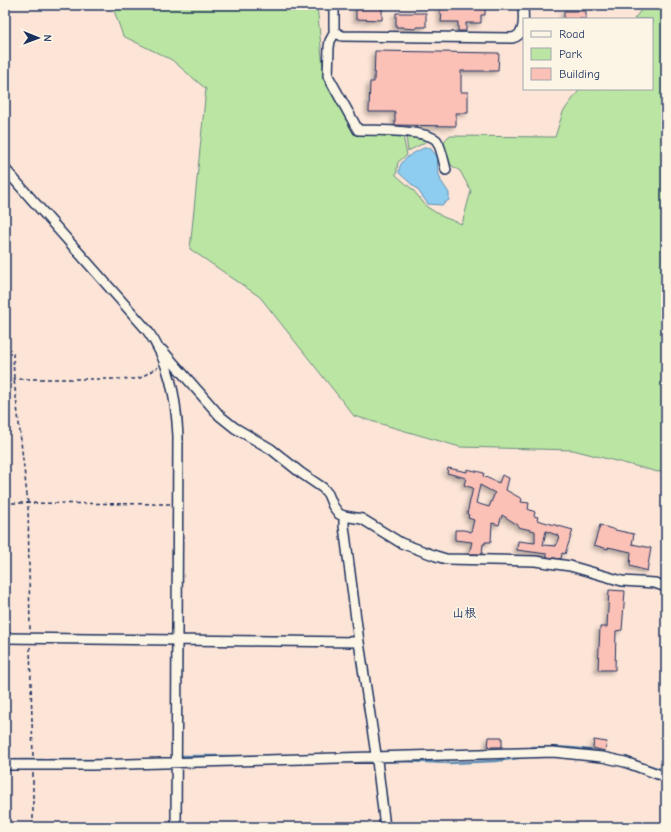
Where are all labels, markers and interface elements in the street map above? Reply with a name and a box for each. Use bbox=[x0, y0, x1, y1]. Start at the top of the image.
north arrow bbox=[18, 18, 58, 58]
legend bbox=[523, 18, 653, 90]
text: Road bbox=[559, 27, 585, 41]
text: N bbox=[41, 34, 54, 42]
text: Park bbox=[559, 47, 582, 61]
text: Building bbox=[559, 67, 600, 81]
district label: 山根 bbox=[452, 606, 477, 620]

